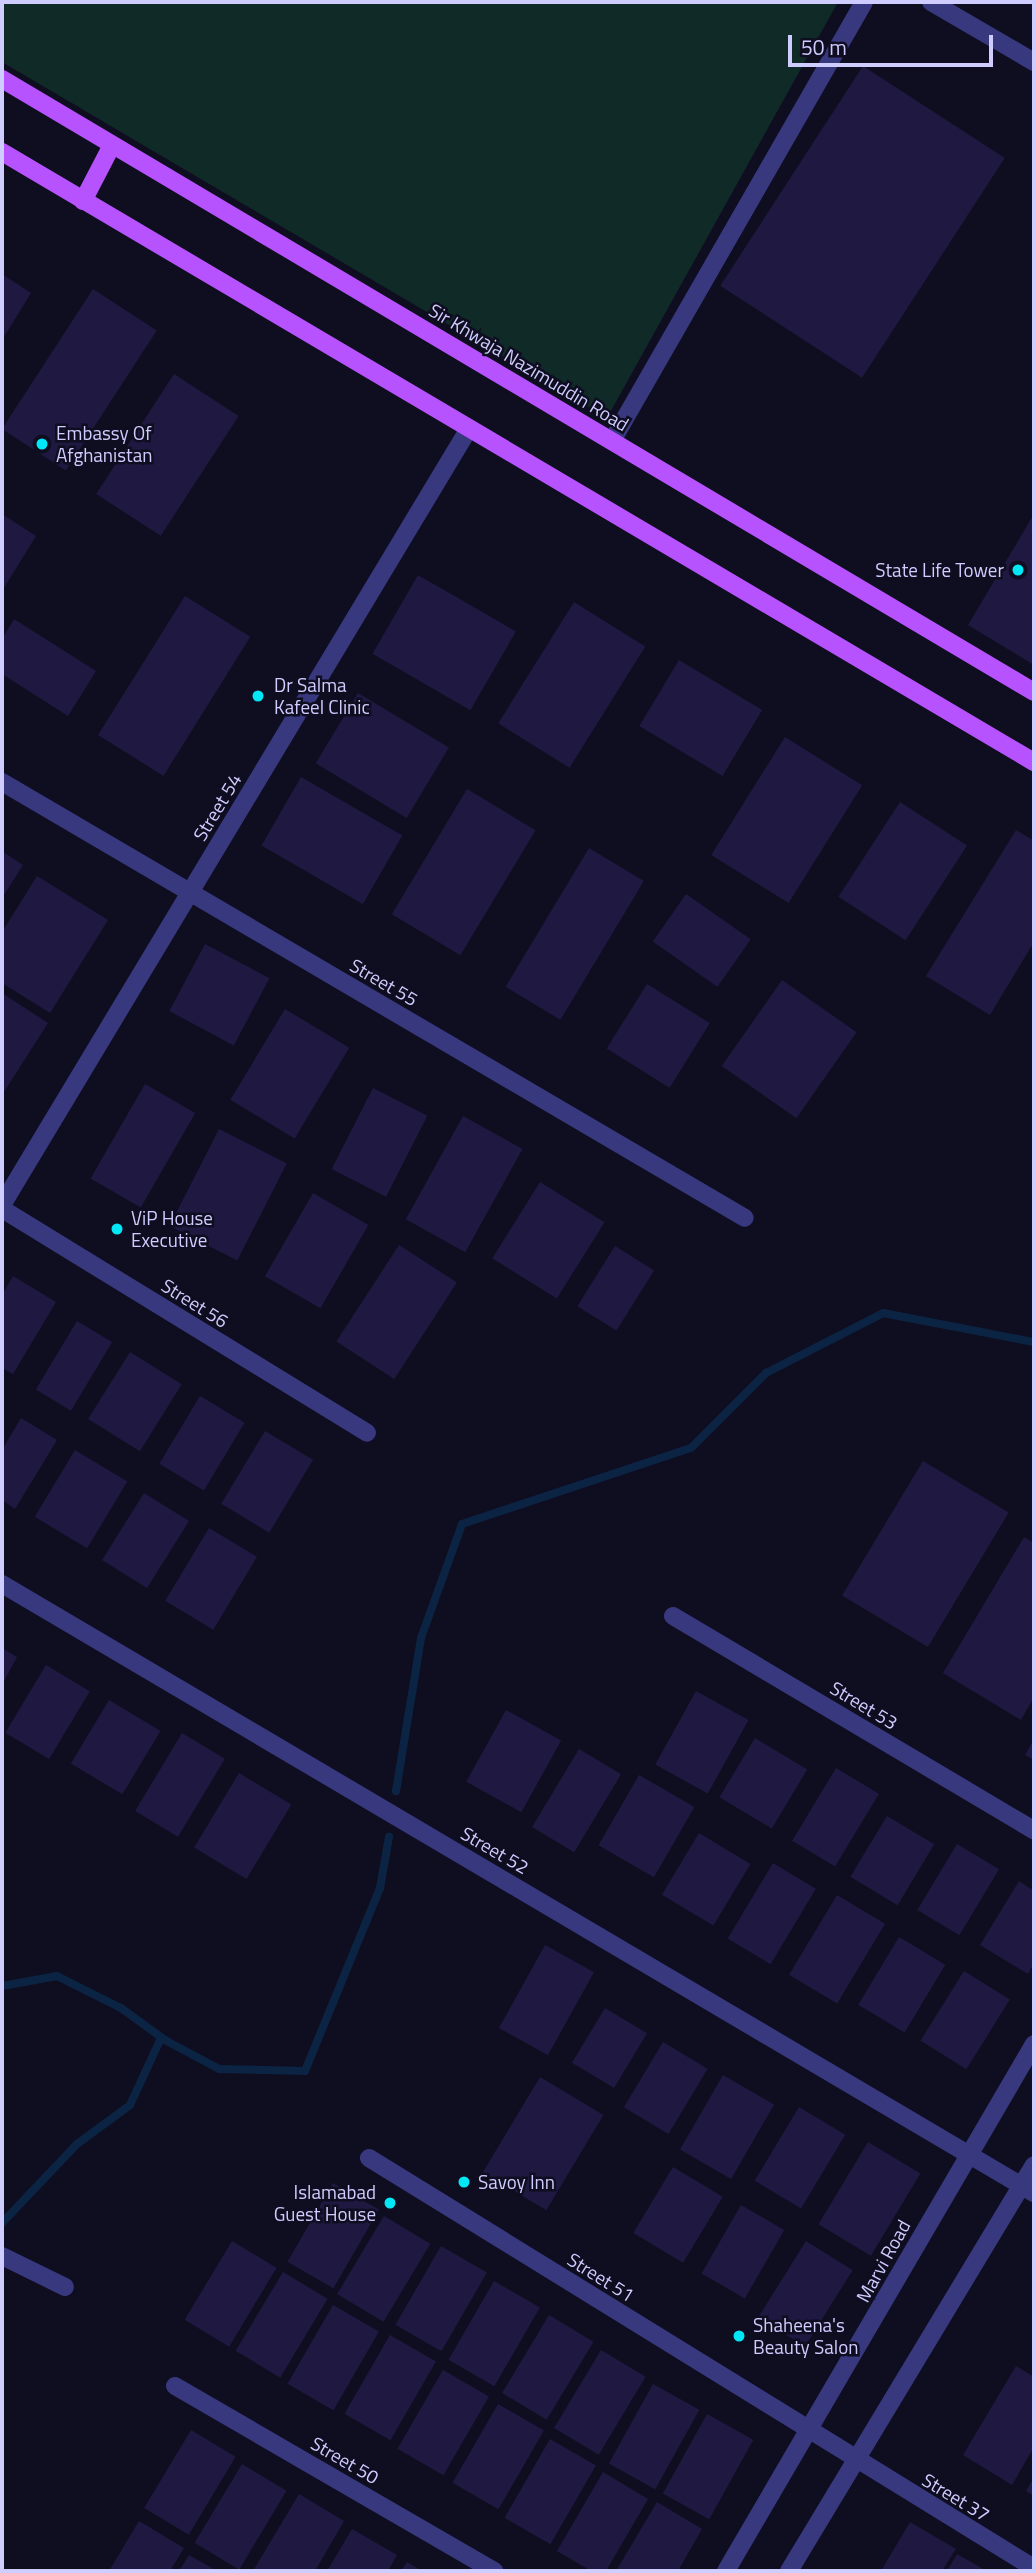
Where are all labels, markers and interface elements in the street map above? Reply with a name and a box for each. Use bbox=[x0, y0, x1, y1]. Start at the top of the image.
scale bar bbox=[791, 21, 996, 65]
text: 50 m bbox=[801, 31, 847, 63]
street label: Sir Khwaja Nazimuddin Road bbox=[425, 298, 633, 436]
place label: Embassy Of Afghanistan bbox=[56, 422, 152, 466]
marker: Embassy Of Afghanistan bbox=[34, 436, 50, 452]
place label: State Life Tower bbox=[875, 559, 1004, 581]
marker: State Life Tower bbox=[1010, 562, 1026, 578]
place label: Dr Salma Kafeel Clinic bbox=[274, 674, 370, 718]
marker: Dr Salma Kafeel Clinic bbox=[248, 686, 268, 706]
street label: Street 54 bbox=[188, 769, 246, 845]
street label: Street 55 bbox=[346, 954, 422, 1010]
place label: ViP House Executive bbox=[131, 1207, 213, 1251]
marker: ViP House Executive bbox=[109, 1221, 125, 1237]
street label: Street 56 bbox=[157, 1274, 233, 1332]
street label: Street 53 bbox=[826, 1676, 902, 1734]
street label: Street 52 bbox=[457, 1822, 533, 1878]
place label: Savoy Inn bbox=[478, 2171, 555, 2193]
marker: Savoy Inn bbox=[456, 2174, 472, 2190]
place label: Islamabad Guest House bbox=[274, 2181, 376, 2225]
marker: Islamabad Guest House bbox=[382, 2195, 398, 2211]
street label: Marvi Road bbox=[851, 2216, 915, 2306]
street label: Street 51 bbox=[563, 2248, 639, 2306]
place label: Shaheena's Beauty Salon bbox=[753, 2314, 858, 2358]
marker: Shaheena's Beauty Salon bbox=[731, 2328, 747, 2344]
street label: Street 50 bbox=[307, 2432, 383, 2488]
street label: Street 37 bbox=[918, 2468, 994, 2526]

